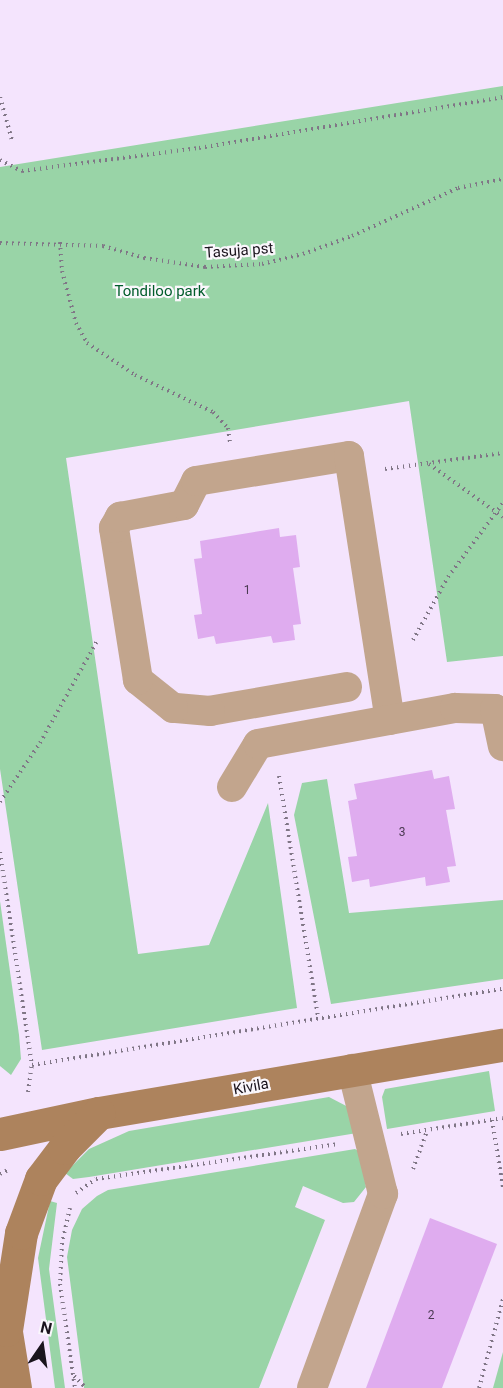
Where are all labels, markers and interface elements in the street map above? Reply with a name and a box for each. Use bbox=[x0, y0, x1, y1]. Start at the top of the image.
street label: Tasuja pst bbox=[204, 240, 274, 262]
park label: Tondiloo park bbox=[115, 283, 205, 301]
house number: 1 bbox=[244, 584, 250, 598]
house number: 3 bbox=[399, 826, 405, 840]
street label: Kivila bbox=[232, 1075, 270, 1099]
house number: 2 bbox=[428, 1309, 434, 1323]
north arrow bbox=[12, 1316, 72, 1376]
text: N bbox=[39, 1317, 54, 1338]

